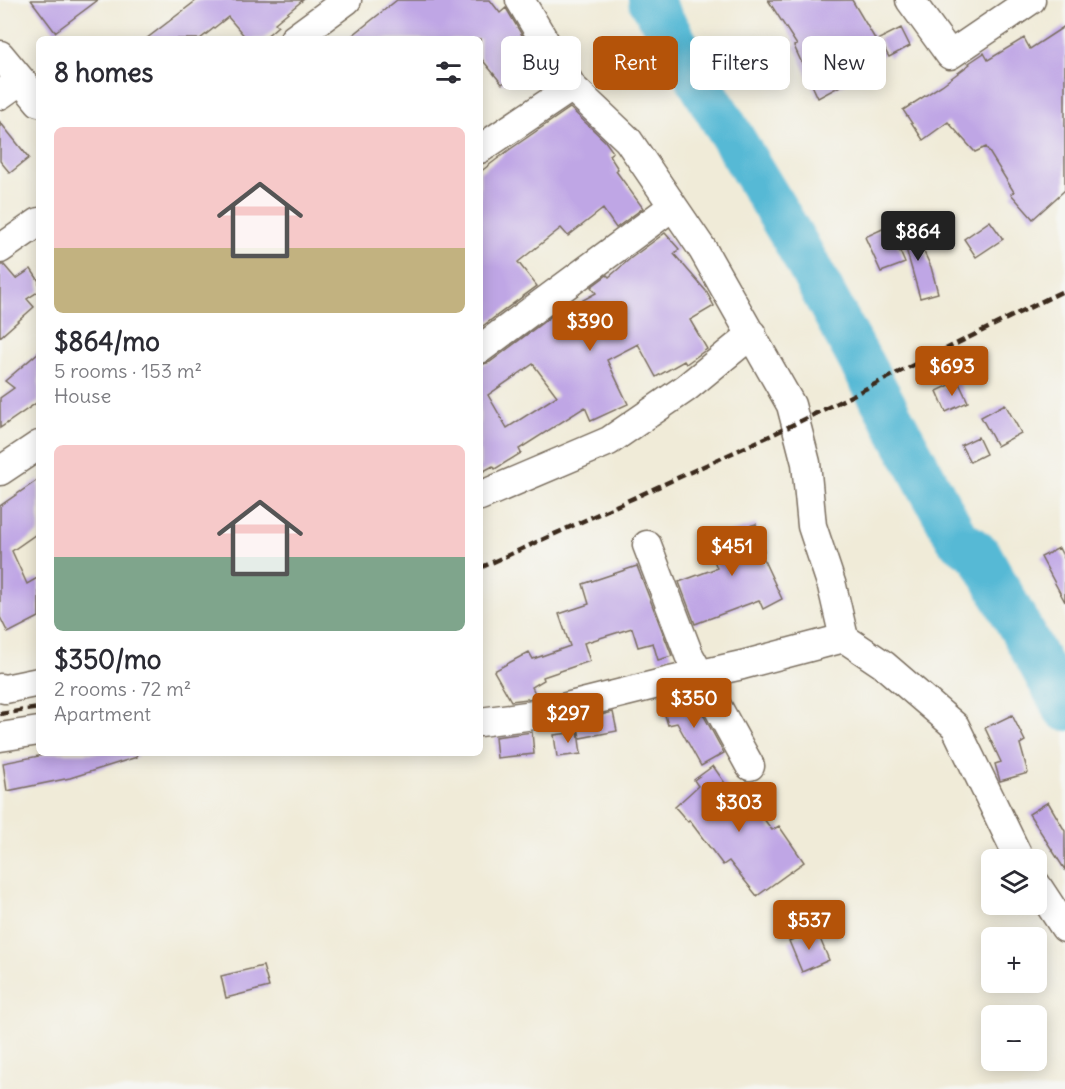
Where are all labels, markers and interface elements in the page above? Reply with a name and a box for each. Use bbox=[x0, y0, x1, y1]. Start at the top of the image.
chip: Buy bbox=[501, 36, 581, 90]
chip: Rent bbox=[593, 36, 678, 90]
chip: Filters bbox=[690, 36, 790, 90]
chip: New bbox=[802, 36, 886, 90]
text: 8 homes bbox=[54, 56, 153, 89]
icon: filters bbox=[432, 56, 465, 89]
icon: home bbox=[206, 166, 314, 274]
pin: $864 bbox=[882, 211, 954, 262]
text: $864 bbox=[895, 218, 941, 243]
pin: $390 bbox=[554, 301, 626, 352]
text: $390 bbox=[566, 308, 614, 333]
text: $864/mo bbox=[54, 325, 160, 358]
pin: $693 bbox=[916, 346, 988, 397]
text: $693 bbox=[929, 353, 975, 378]
text: 5 rooms · 153 m² bbox=[54, 358, 202, 383]
text: House bbox=[54, 383, 111, 408]
icon: home bbox=[206, 484, 314, 592]
pin: $451 bbox=[696, 526, 768, 577]
text: $451 bbox=[711, 533, 753, 558]
text: $350/mo bbox=[54, 643, 161, 676]
text: 2 rooms · 72 m² bbox=[54, 676, 191, 701]
pin: $350 bbox=[658, 678, 730, 729]
text: $350 bbox=[670, 685, 718, 710]
pin: $297 bbox=[532, 693, 604, 744]
text: $297 bbox=[546, 700, 590, 725]
text: Apartment bbox=[54, 701, 151, 726]
pin: $303 bbox=[703, 782, 775, 833]
text: $303 bbox=[716, 789, 762, 814]
map controls bbox=[981, 849, 1047, 1071]
button: layers bbox=[981, 849, 1047, 915]
pin: $537 bbox=[773, 900, 845, 951]
text: $537 bbox=[787, 907, 831, 932]
button: + bbox=[981, 927, 1047, 993]
button: − bbox=[981, 1005, 1047, 1071]

